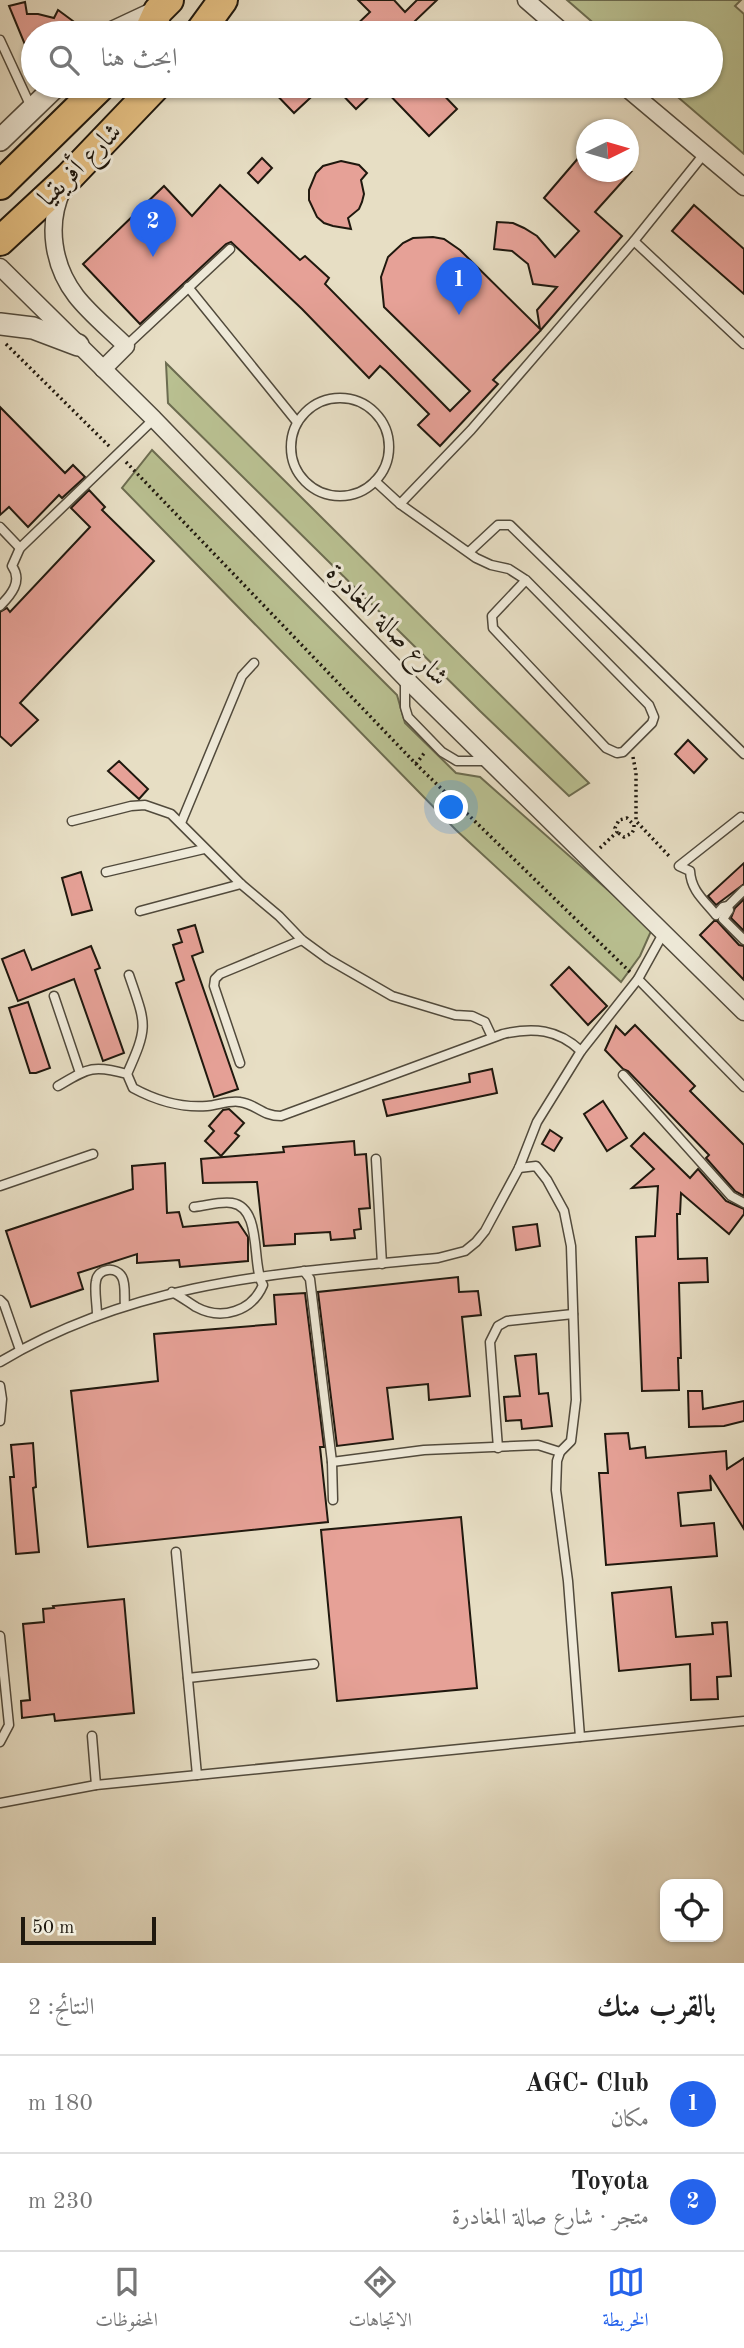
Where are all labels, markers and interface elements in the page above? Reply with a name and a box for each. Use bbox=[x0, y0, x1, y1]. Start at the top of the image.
search box bbox=[21, 21, 723, 98]
icon: search bbox=[45, 41, 83, 79]
text: ابحث هنا bbox=[101, 46, 178, 72]
street label: شارع أفريقيا bbox=[30, 115, 132, 217]
north arrow bbox=[576, 119, 639, 182]
pin: 2 bbox=[130, 199, 176, 257]
pin: 1 bbox=[436, 257, 482, 315]
street label: شارع صالة المغادرة bbox=[316, 560, 452, 696]
your location bbox=[434, 790, 468, 824]
map controls bbox=[660, 1879, 723, 1942]
button: locate bbox=[660, 1879, 723, 1942]
scale bar bbox=[21, 1914, 156, 1946]
text: 50 m bbox=[32, 1919, 74, 1938]
text: بالقرب منك bbox=[597, 1993, 716, 2023]
text: النتائج: 2 bbox=[28, 1996, 95, 2019]
text: AGC- Club bbox=[525, 2071, 649, 2097]
text: 180 m bbox=[28, 2092, 93, 2115]
text: 1 bbox=[686, 2092, 700, 2115]
text: مكان bbox=[610, 2108, 649, 2131]
text: Toyota bbox=[571, 2169, 649, 2195]
text: 230 m bbox=[28, 2190, 93, 2213]
text: 2 bbox=[686, 2190, 700, 2213]
text: متجر · شارع صالة المغادرة bbox=[452, 2206, 649, 2229]
tab: المحفوظات bbox=[95, 2263, 158, 2338]
tab: الاتجاهات bbox=[349, 2263, 412, 2338]
tab: الخريطة bbox=[602, 2263, 649, 2338]

